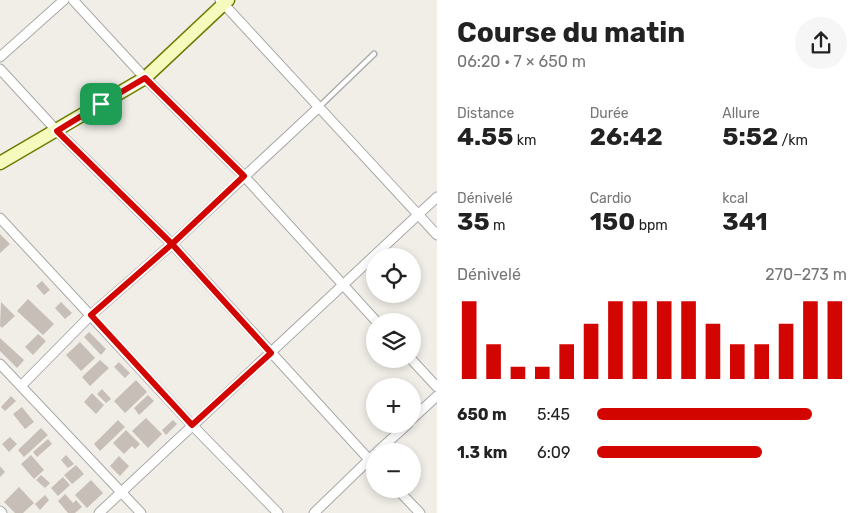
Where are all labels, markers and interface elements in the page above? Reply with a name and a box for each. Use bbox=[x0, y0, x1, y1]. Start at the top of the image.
text: Course du matin bbox=[457, 16, 685, 49]
button: share bbox=[795, 17, 847, 69]
text: 06:20 · 7 × 650 m bbox=[457, 52, 586, 71]
pin bbox=[80, 83, 122, 125]
icon: arrive bbox=[87, 90, 115, 118]
text: Distance bbox=[457, 105, 514, 122]
text: Durée bbox=[590, 105, 629, 122]
text: Allure bbox=[722, 105, 760, 122]
text: 4.55 bbox=[457, 122, 513, 151]
text: 26:42 bbox=[590, 122, 663, 151]
text: 5:52 bbox=[722, 122, 778, 151]
text: km bbox=[513, 132, 536, 149]
text: /km bbox=[778, 132, 808, 149]
text: Dénivelé bbox=[457, 190, 513, 207]
text: Cardio bbox=[590, 190, 632, 207]
text: kcal bbox=[722, 190, 748, 207]
text: 35 bbox=[457, 207, 490, 236]
text: 150 bbox=[590, 207, 635, 236]
text: 341 bbox=[722, 207, 768, 236]
text: m bbox=[490, 217, 506, 234]
text: bpm bbox=[635, 217, 668, 234]
map controls bbox=[366, 248, 421, 498]
button: locate bbox=[366, 248, 421, 303]
text: Dénivelé bbox=[457, 265, 521, 284]
text: 270–273 m bbox=[765, 265, 847, 284]
button: layers bbox=[366, 313, 421, 368]
button: + bbox=[366, 378, 421, 433]
text: 650 m bbox=[457, 405, 507, 424]
text: 5:45 bbox=[537, 405, 570, 424]
button: − bbox=[366, 443, 421, 498]
text: 1.3 km bbox=[457, 443, 507, 462]
text: 6:09 bbox=[537, 443, 570, 462]

